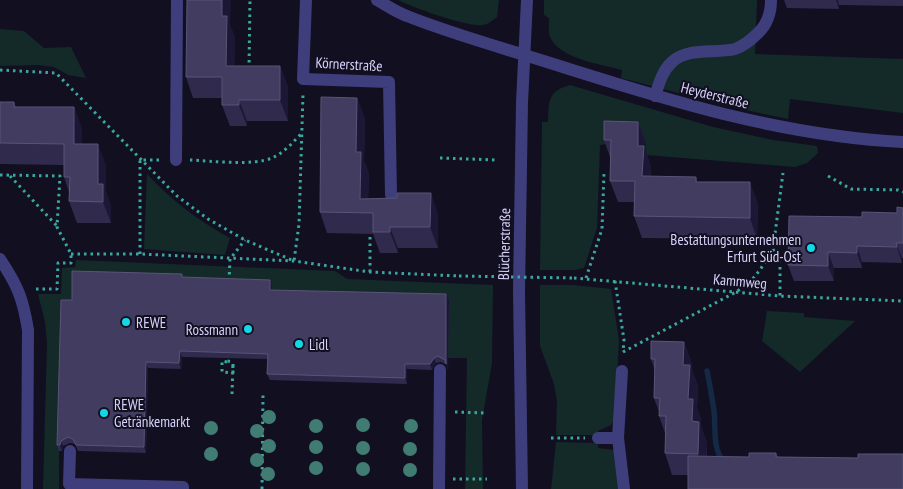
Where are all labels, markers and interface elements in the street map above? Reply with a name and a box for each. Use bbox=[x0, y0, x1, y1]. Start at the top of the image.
street label: Körnerstraße bbox=[315, 53, 383, 75]
street label: Heyderstraße bbox=[679, 77, 751, 113]
street label: Blücherstraße bbox=[494, 208, 514, 280]
place label: Bestattungsunternehmen Erfurt Süd-Ost bbox=[670, 230, 801, 266]
marker: Bestattungsunternehmen Erfurt Süd-Ost bbox=[805, 242, 817, 254]
street label: Kammweg bbox=[712, 269, 768, 293]
place label: REWE bbox=[136, 313, 166, 332]
marker: REWE bbox=[120, 316, 132, 328]
place label: Rossmann bbox=[186, 320, 238, 339]
marker: Rossmann bbox=[242, 323, 254, 335]
place label: Lidl bbox=[309, 335, 329, 354]
marker: Lidl bbox=[293, 338, 305, 350]
place label: REWE Getränkemarkt bbox=[114, 395, 190, 431]
marker: REWE Getränkemarkt bbox=[98, 407, 110, 419]

